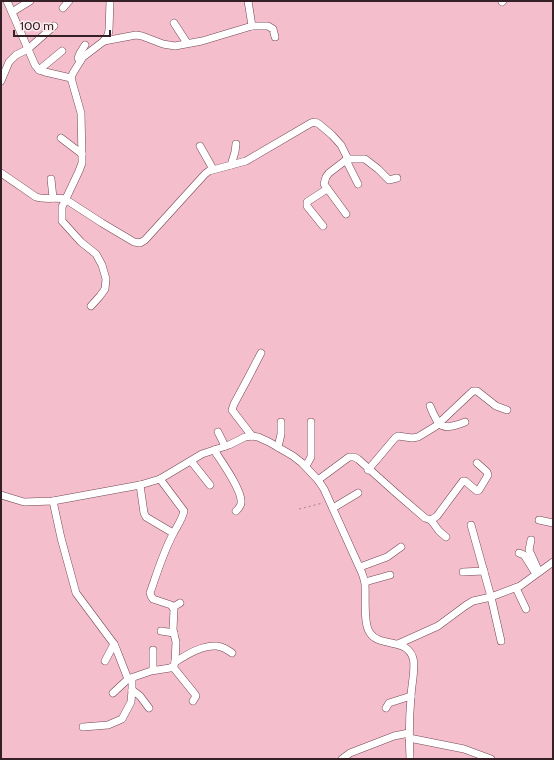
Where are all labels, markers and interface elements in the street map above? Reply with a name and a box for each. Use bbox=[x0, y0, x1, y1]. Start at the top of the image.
scale bar bbox=[14, 12, 110, 38]
text: 100 m bbox=[20, 18, 54, 33]

